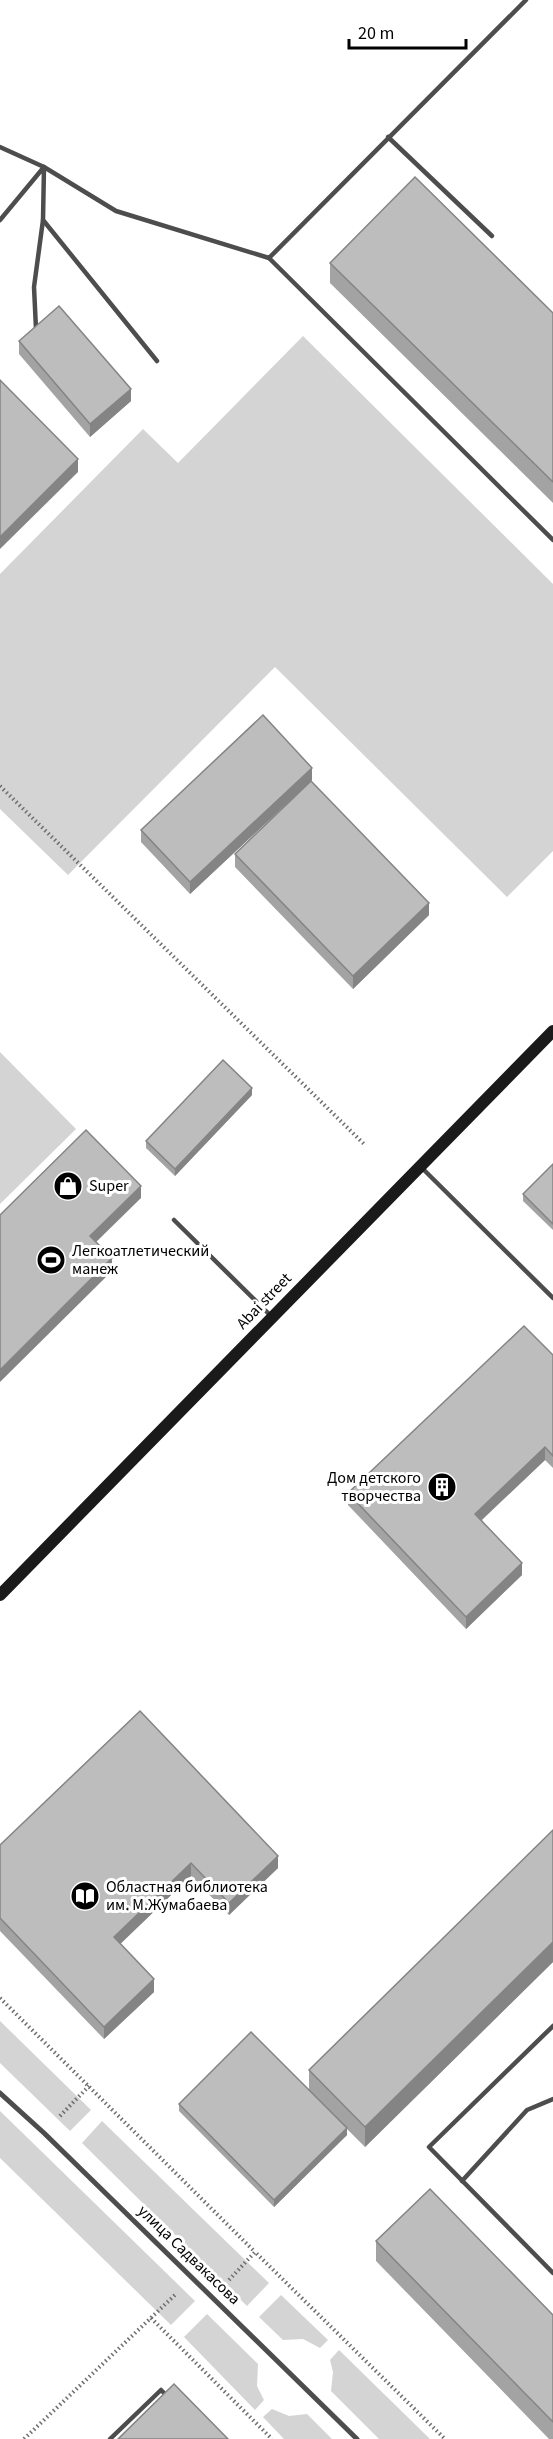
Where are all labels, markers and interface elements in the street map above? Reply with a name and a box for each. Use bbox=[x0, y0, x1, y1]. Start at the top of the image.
scale bar bbox=[349, 12, 466, 50]
text: 20 m bbox=[358, 21, 394, 46]
shop icon: Super bbox=[52, 1170, 84, 1202]
place label: Super bbox=[89, 1175, 129, 1197]
place label: Легкоатлетический манеж bbox=[72, 1240, 209, 1280]
sports icon: Легкоатлетический манеж bbox=[35, 1244, 67, 1276]
street label: Abai street bbox=[231, 1267, 297, 1334]
place label: Дом детского творчества bbox=[327, 1467, 421, 1507]
building icon: Дом детского творчества bbox=[426, 1471, 458, 1503]
place label: Областная библиотека им. М.Жумабаева bbox=[106, 1876, 268, 1916]
library icon: Областная библиотека им. М.Жумабаева bbox=[69, 1880, 101, 1912]
street label: улица Садвакасова bbox=[133, 2200, 245, 2310]

